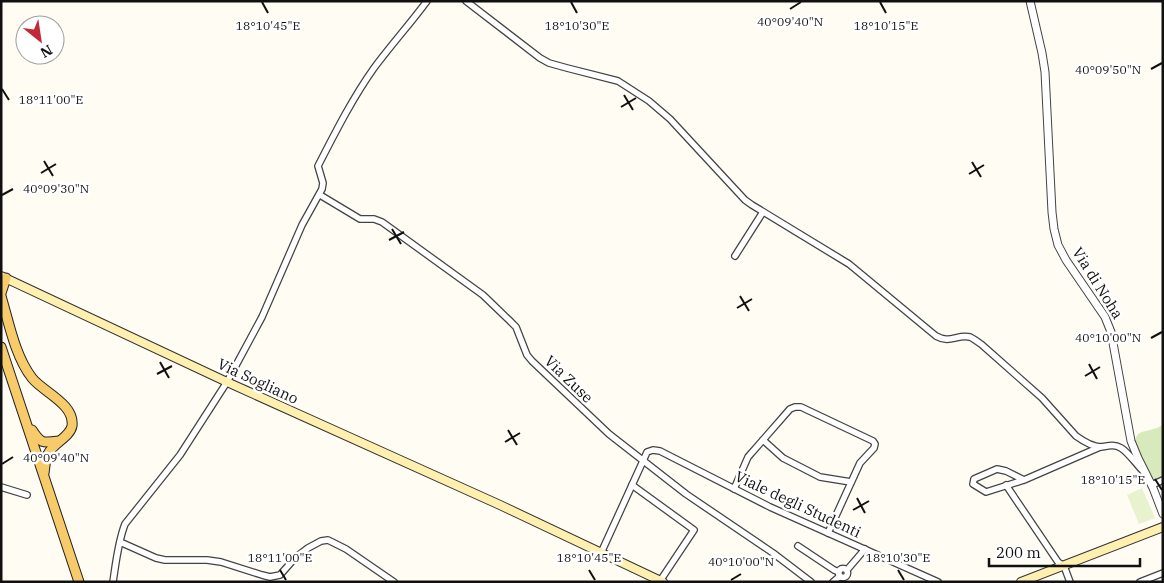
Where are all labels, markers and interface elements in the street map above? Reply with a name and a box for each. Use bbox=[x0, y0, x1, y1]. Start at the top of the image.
text: 40°09'40"N bbox=[757, 14, 823, 29]
north arrow bbox=[15, 15, 65, 65]
text: 18°10'45"E bbox=[236, 18, 300, 33]
text: 18°10'30"E bbox=[545, 18, 609, 33]
text: 18°10'15"E bbox=[854, 18, 918, 33]
text: N bbox=[37, 41, 56, 62]
text: 40°09'50"N bbox=[1075, 62, 1141, 77]
text: 18°11'00"E bbox=[19, 92, 83, 107]
text: 40°09'30"N bbox=[23, 181, 89, 196]
street label: Via di Noha bbox=[1068, 244, 1128, 322]
text: 40°10'00"N bbox=[1075, 330, 1141, 345]
street label: Via Zuse bbox=[541, 351, 597, 407]
street label: Via Sogliano bbox=[215, 354, 301, 408]
text: 40°09'40"N bbox=[23, 450, 89, 465]
street label: Viale degli Studenti bbox=[732, 466, 864, 542]
text: 18°10'15"E bbox=[1081, 472, 1145, 487]
scale bar bbox=[989, 536, 1140, 568]
text: 200 m bbox=[996, 543, 1041, 562]
text: 18°11'00"E bbox=[248, 550, 312, 565]
text: 18°10'45"E bbox=[557, 550, 621, 565]
text: 18°10'30"E bbox=[866, 550, 930, 565]
text: 40°10'00"N bbox=[708, 554, 774, 569]

